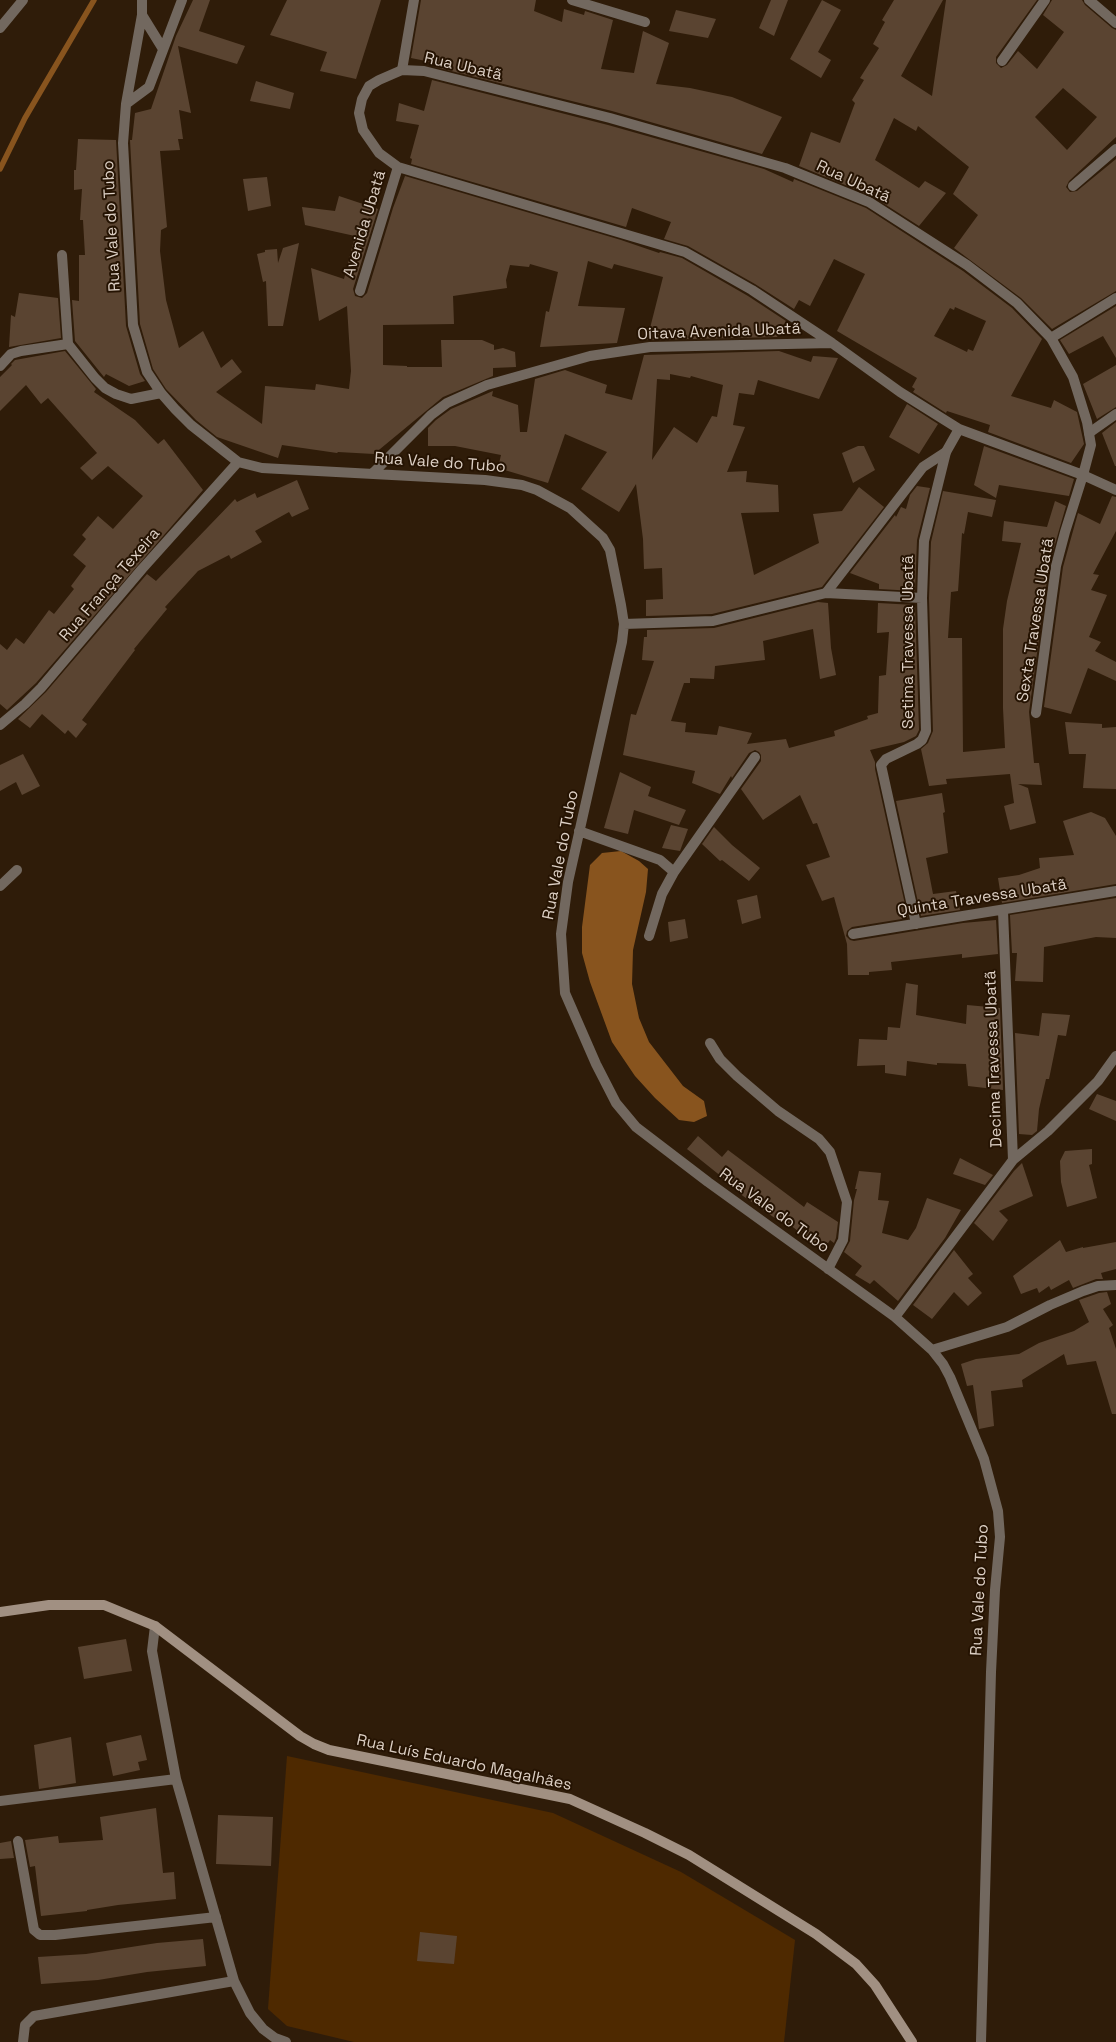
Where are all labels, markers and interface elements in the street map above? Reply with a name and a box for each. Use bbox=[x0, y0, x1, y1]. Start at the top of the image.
street label: Rua Ubatã bbox=[422, 49, 504, 85]
street label: Rua Ubatã bbox=[813, 157, 893, 207]
street label: Rua Vale do Tubo bbox=[99, 160, 125, 292]
street label: Avenida Ubatã bbox=[340, 168, 390, 280]
street label: Oitava Avenida Ubatã bbox=[637, 320, 801, 344]
street label: Rua Vale do Tubo bbox=[374, 449, 506, 477]
street label: Rua França Texeira bbox=[56, 525, 164, 645]
street label: Sexta Travessa Ubatã bbox=[1014, 537, 1058, 703]
street label: Setima Travessa Ubatã bbox=[899, 555, 919, 729]
street label: Rua Vale do Tubo bbox=[539, 789, 583, 921]
street label: Quinta Travessa Ubatã bbox=[896, 875, 1068, 921]
street label: Decima Travessa Ubatã bbox=[981, 970, 1007, 1148]
street label: Rua Vale do Tubo bbox=[715, 1165, 833, 1257]
street label: Rua Vale do Tubo bbox=[967, 1524, 993, 1656]
street label: Rua Luís Eduardo Magalhães bbox=[355, 1731, 573, 1795]

